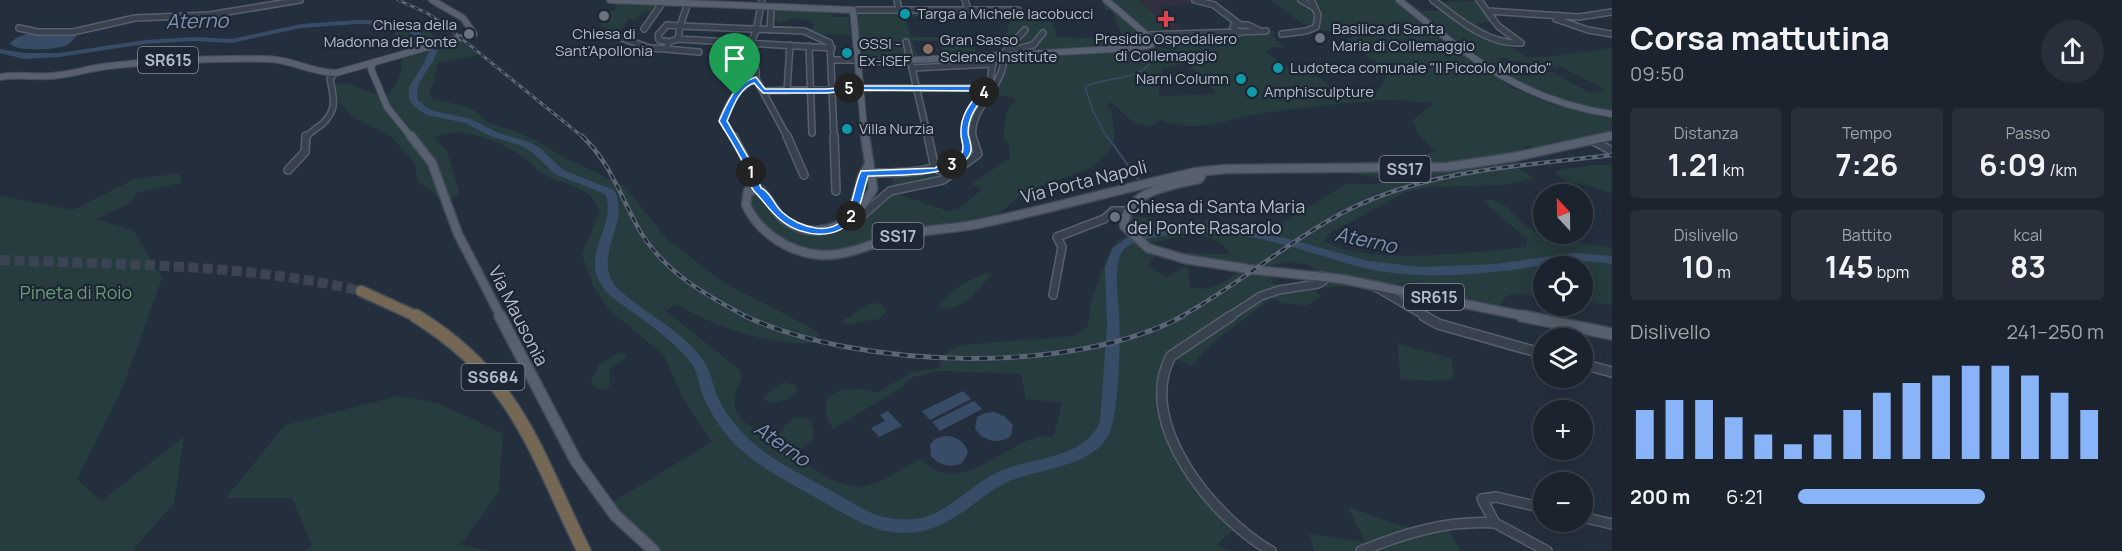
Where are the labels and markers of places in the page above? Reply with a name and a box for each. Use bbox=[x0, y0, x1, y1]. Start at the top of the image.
place label: Targa a Michele Iacobucci bbox=[917, 3, 1093, 24]
marker: Targa a Michele Iacobucci bbox=[898, 7, 912, 21]
marker: Chiesa di Sant'Apollonia bbox=[597, 9, 611, 23]
marker: Presidio Ospedaliero di Collemaggio bbox=[1157, 10, 1175, 28]
place label: Chiesa della Madonna del Ponte bbox=[324, 14, 457, 52]
place label: Basilica di Santa Maria di Collemaggio bbox=[1332, 18, 1475, 56]
place label: Chiesa di Sant'Apollonia bbox=[555, 23, 653, 61]
marker: Chiesa della Madonna del Ponte bbox=[462, 27, 476, 41]
place label: Presidio Ospedaliero di Collemaggio bbox=[1095, 28, 1237, 66]
place label: Gran Sasso Science Institute bbox=[940, 29, 1057, 67]
marker: Basilica di Santa Maria di Collemaggio bbox=[1313, 31, 1327, 45]
pin bbox=[709, 33, 760, 95]
place label: GSSI - Ex-ISEF bbox=[859, 33, 911, 71]
marker: Gran Sasso Science Institute bbox=[921, 42, 935, 56]
marker: GSSI - Ex-ISEF bbox=[840, 46, 854, 60]
place label: Ludoteca comunale "Il Piccolo Mondo" bbox=[1290, 57, 1552, 78]
marker: Ludoteca comunale "Il Piccolo Mondo" bbox=[1271, 61, 1285, 75]
place label: Narni Column bbox=[1136, 68, 1229, 89]
marker: Narni Column bbox=[1234, 72, 1248, 86]
pin: 5 bbox=[834, 73, 864, 103]
pin: 4 bbox=[969, 77, 999, 107]
place label: Amphisculpture bbox=[1264, 81, 1374, 102]
marker: Amphisculpture bbox=[1245, 85, 1259, 99]
place label: Villa Nurzia bbox=[859, 118, 934, 139]
marker: Villa Nurzia bbox=[840, 122, 854, 136]
pin: 3 bbox=[937, 149, 967, 179]
pin: 1 bbox=[736, 157, 766, 187]
place label: Chiesa di Santa Maria del Ponte Rasarolo bbox=[1127, 194, 1305, 239]
pin: 2 bbox=[836, 201, 866, 231]
marker: Chiesa di Santa Maria del Ponte Rasarolo bbox=[1108, 210, 1122, 224]

